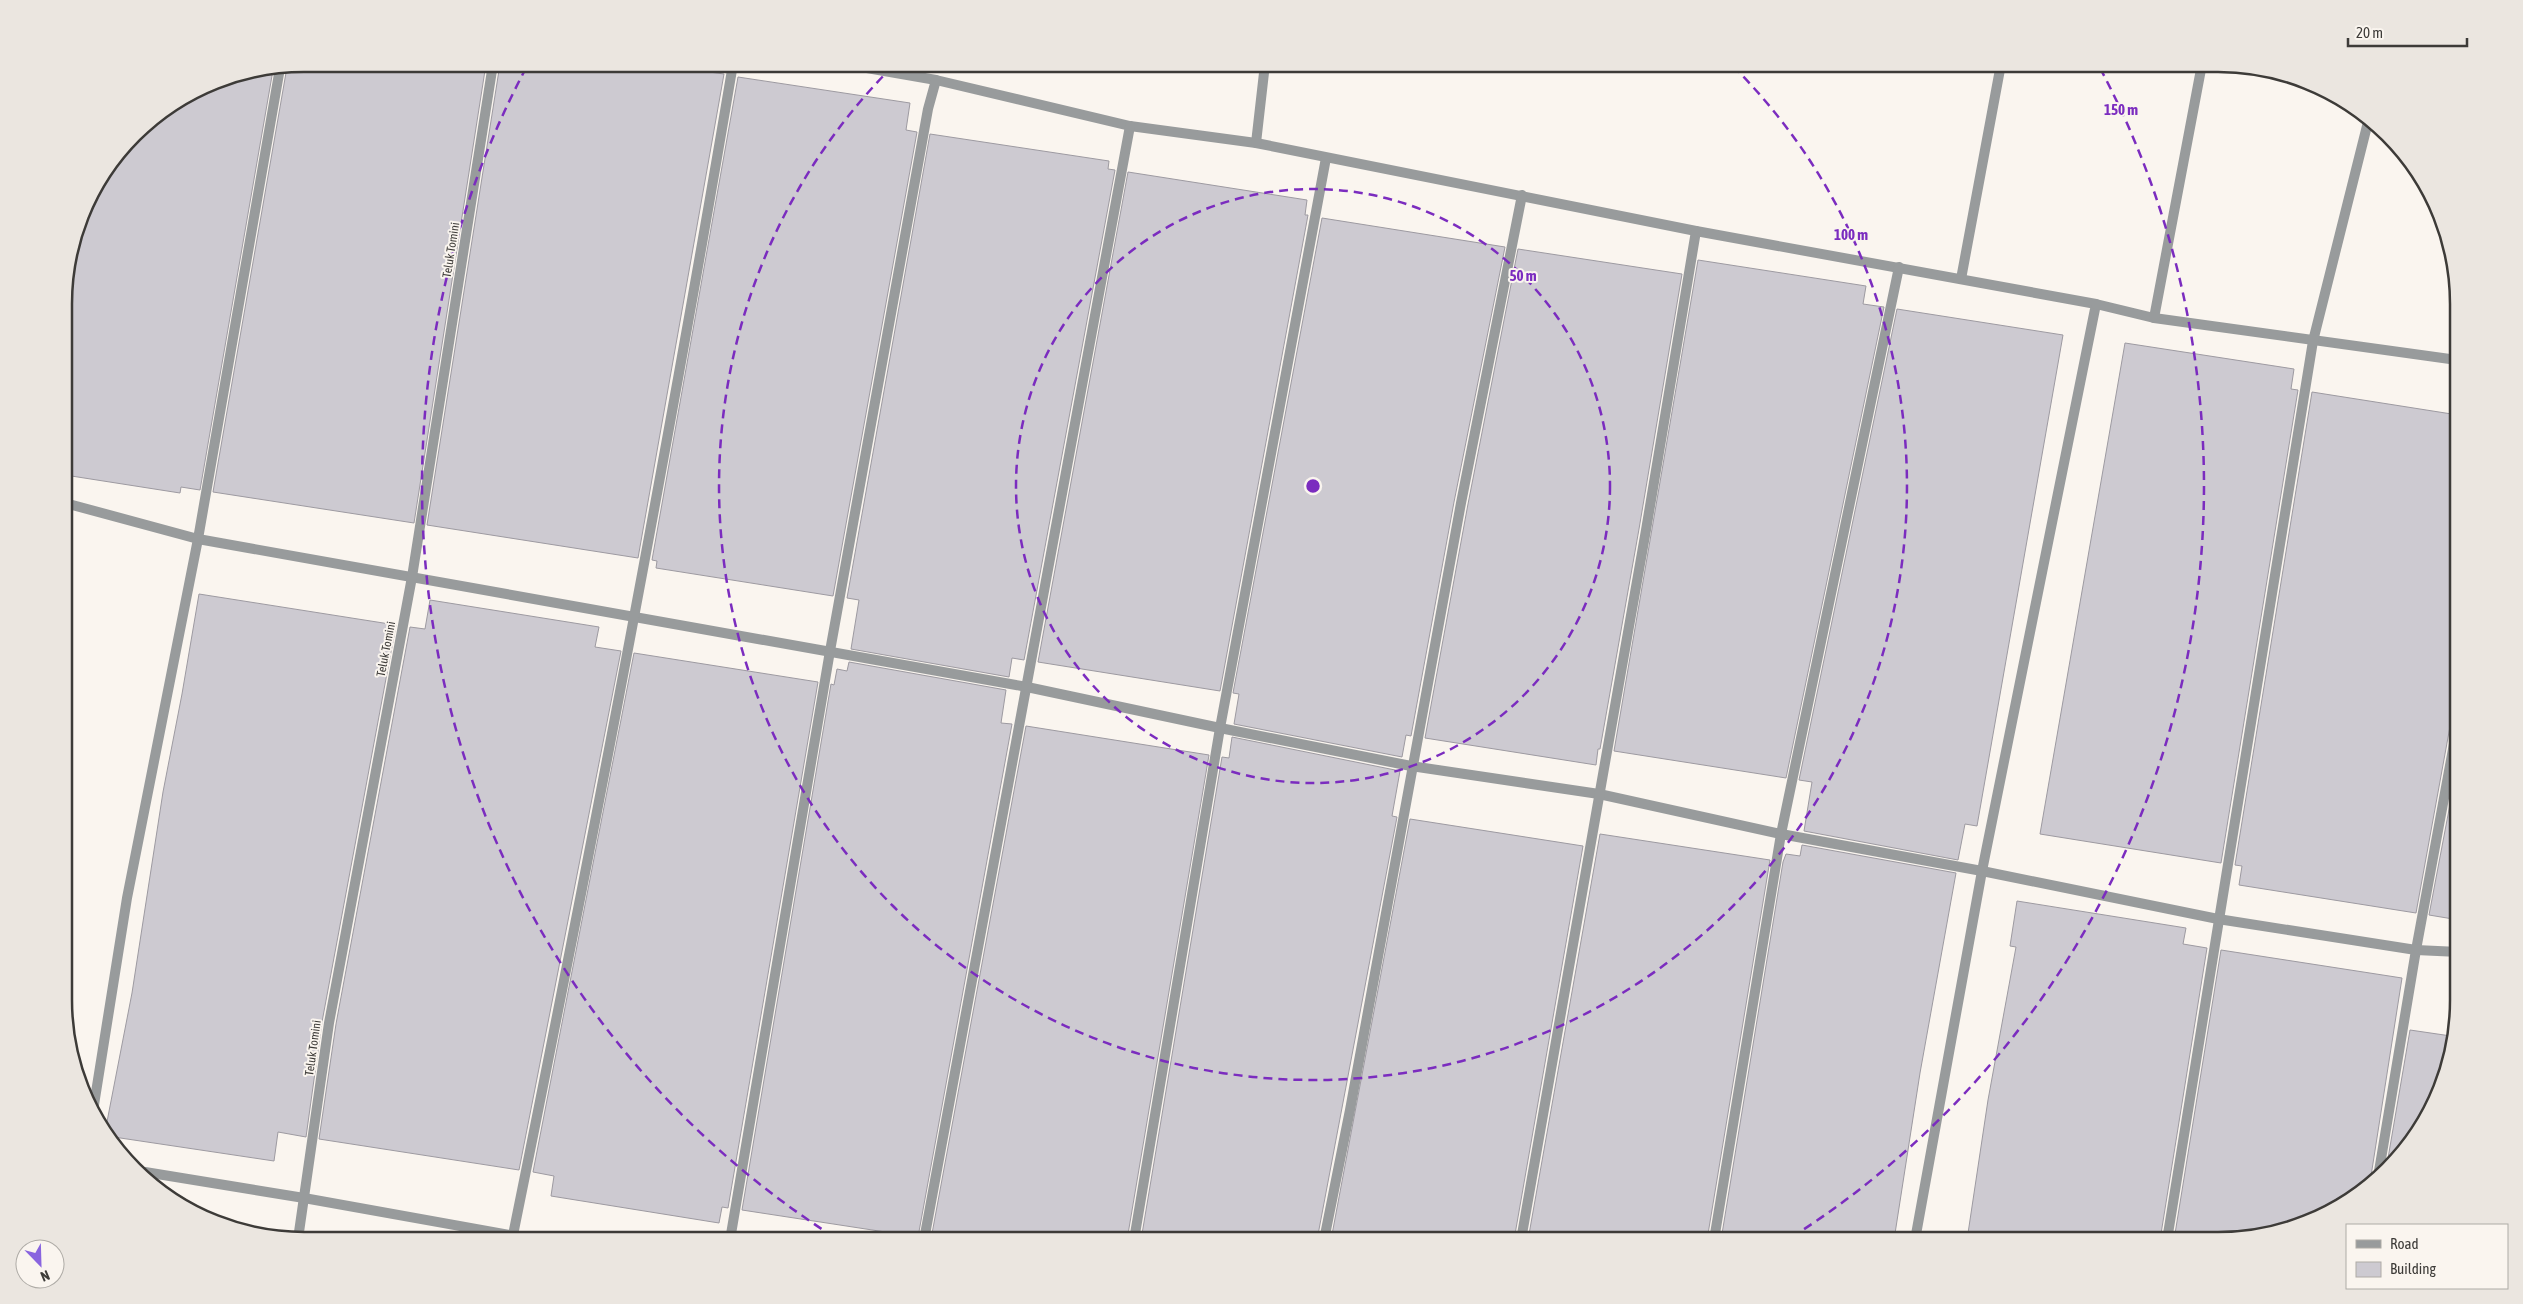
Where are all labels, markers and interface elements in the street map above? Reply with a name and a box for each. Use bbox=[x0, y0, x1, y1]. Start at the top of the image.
scale bar bbox=[2348, 15, 2467, 47]
text: 20 m bbox=[2356, 24, 2383, 41]
text: 150 m bbox=[2104, 101, 2138, 118]
street label: Teluk Tomini bbox=[440, 221, 462, 279]
text: 100 m bbox=[1834, 226, 1868, 243]
text: 50 m bbox=[1510, 267, 1537, 284]
centre of rings bbox=[1304, 477, 1322, 495]
street label: Teluk Tomini bbox=[374, 620, 398, 678]
street label: Teluk Tomini bbox=[302, 1019, 324, 1077]
legend bbox=[2346, 1224, 2508, 1289]
text: Road bbox=[2390, 1235, 2419, 1252]
north arrow bbox=[15, 1239, 65, 1289]
text: Building bbox=[2390, 1260, 2436, 1277]
text: N bbox=[38, 1267, 52, 1285]

